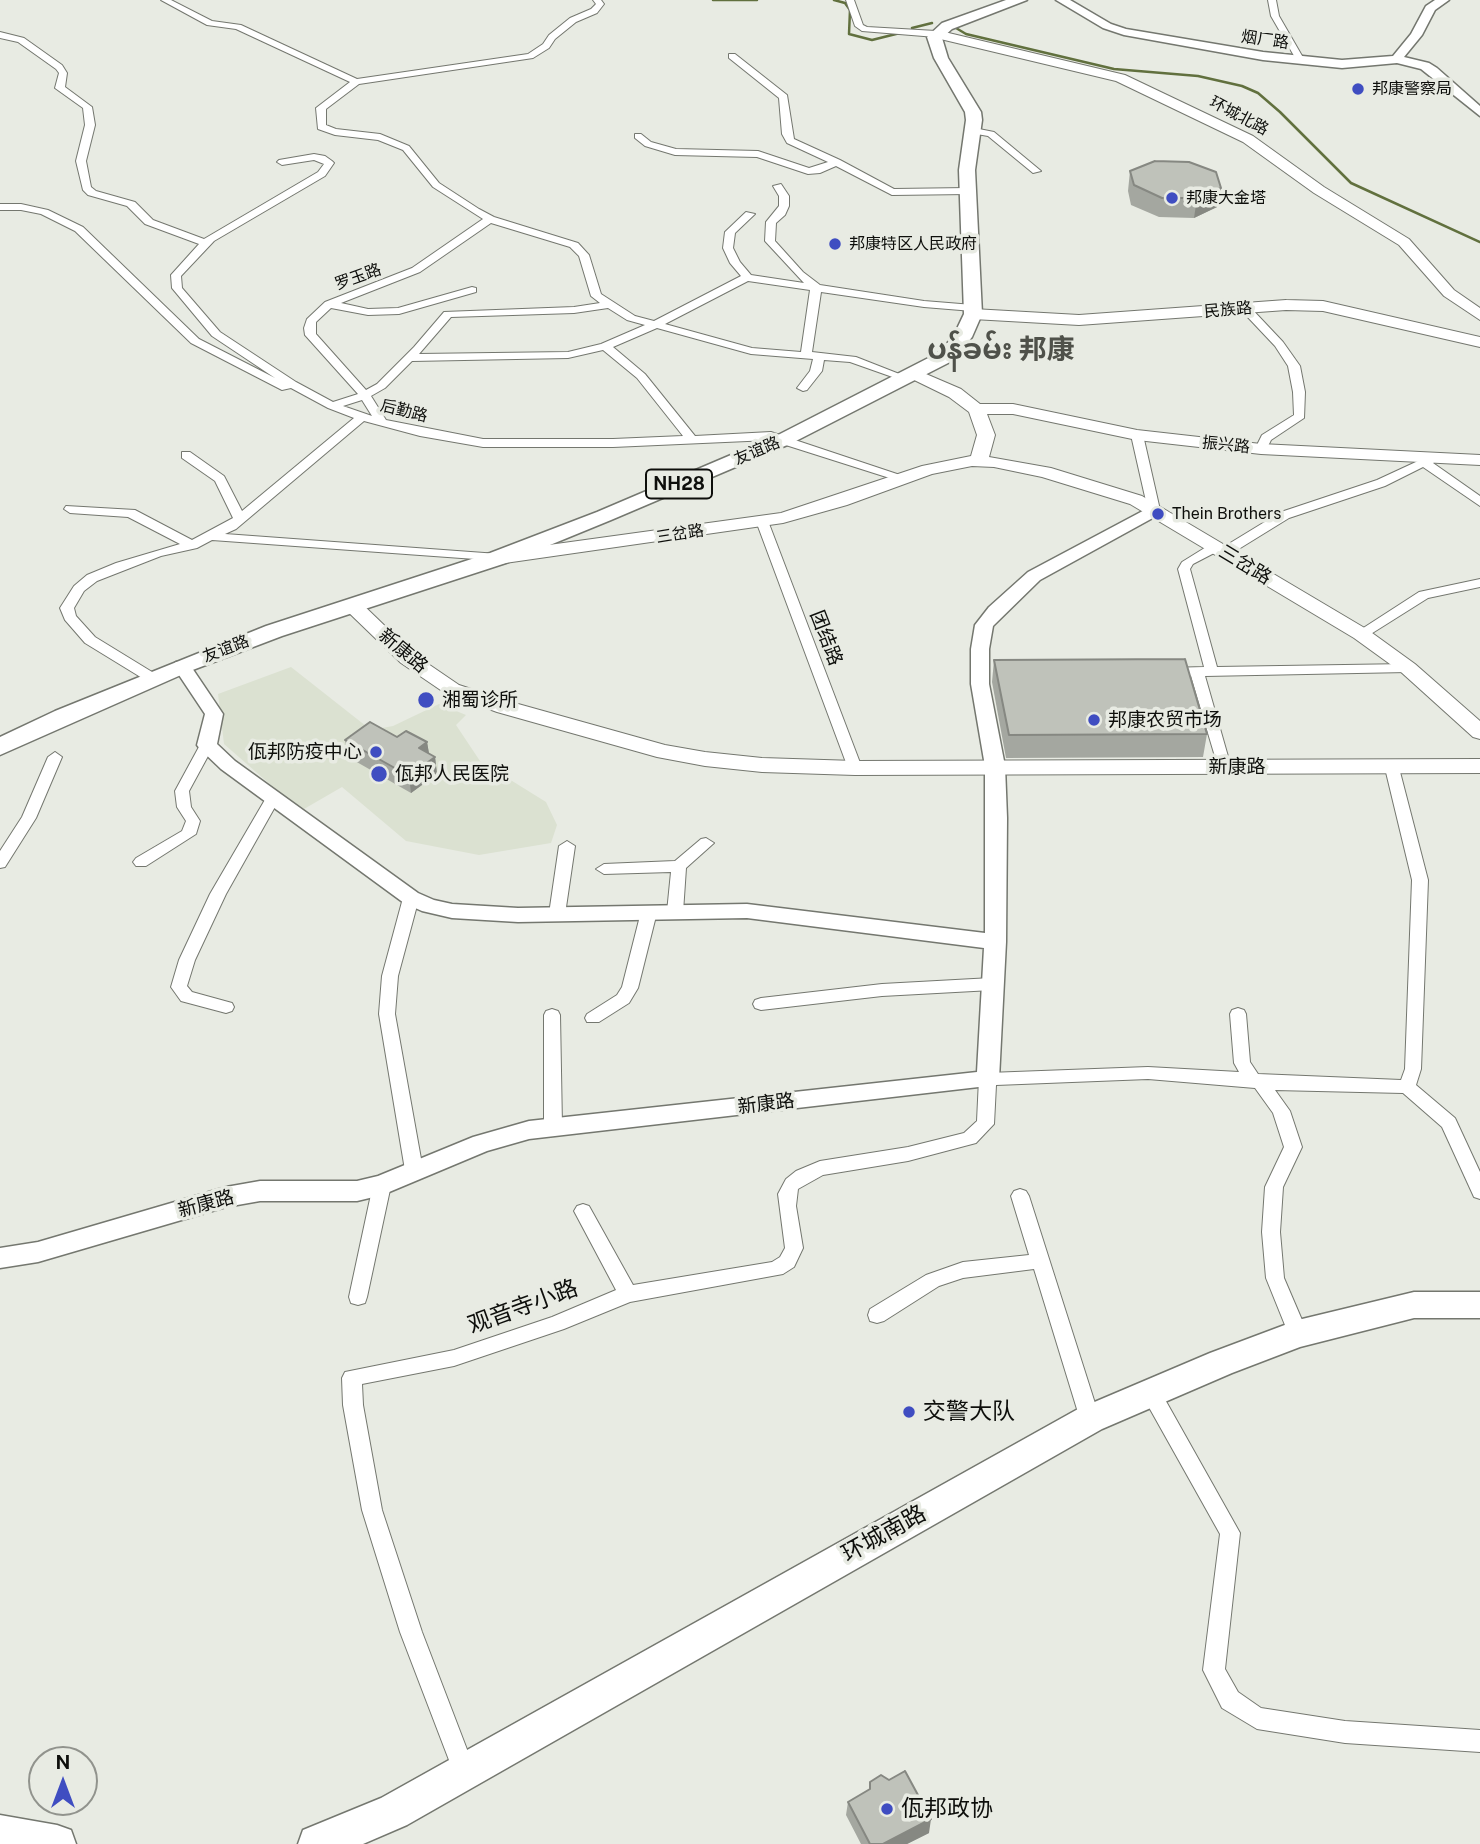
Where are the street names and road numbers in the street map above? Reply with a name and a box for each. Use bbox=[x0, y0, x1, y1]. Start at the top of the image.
street label: 烟厂路 bbox=[1240, 27, 1290, 53]
street label: 环城北路 bbox=[1206, 93, 1272, 139]
street label: 罗玉路 bbox=[332, 260, 384, 294]
street label: 民族路 bbox=[1203, 298, 1253, 322]
street label: 后勤路 bbox=[378, 396, 430, 426]
street label: 友谊路 bbox=[731, 433, 783, 469]
street label: 振兴路 bbox=[1201, 433, 1251, 457]
road number: NH28 bbox=[646, 470, 712, 498]
street label: 三岔路 bbox=[655, 521, 705, 547]
street label: 三岔路 bbox=[1215, 541, 1275, 589]
street label: 团结路 bbox=[805, 607, 847, 669]
street label: 新康路 bbox=[374, 624, 432, 678]
street label: 友谊路 bbox=[200, 631, 252, 667]
street label: 新康路 bbox=[1209, 756, 1265, 778]
street label: 新康路 bbox=[736, 1089, 796, 1119]
street label: 新康路 bbox=[176, 1186, 236, 1222]
street label: 观音寺小路 bbox=[464, 1274, 582, 1340]
street label: 环城南路 bbox=[837, 1500, 931, 1568]

